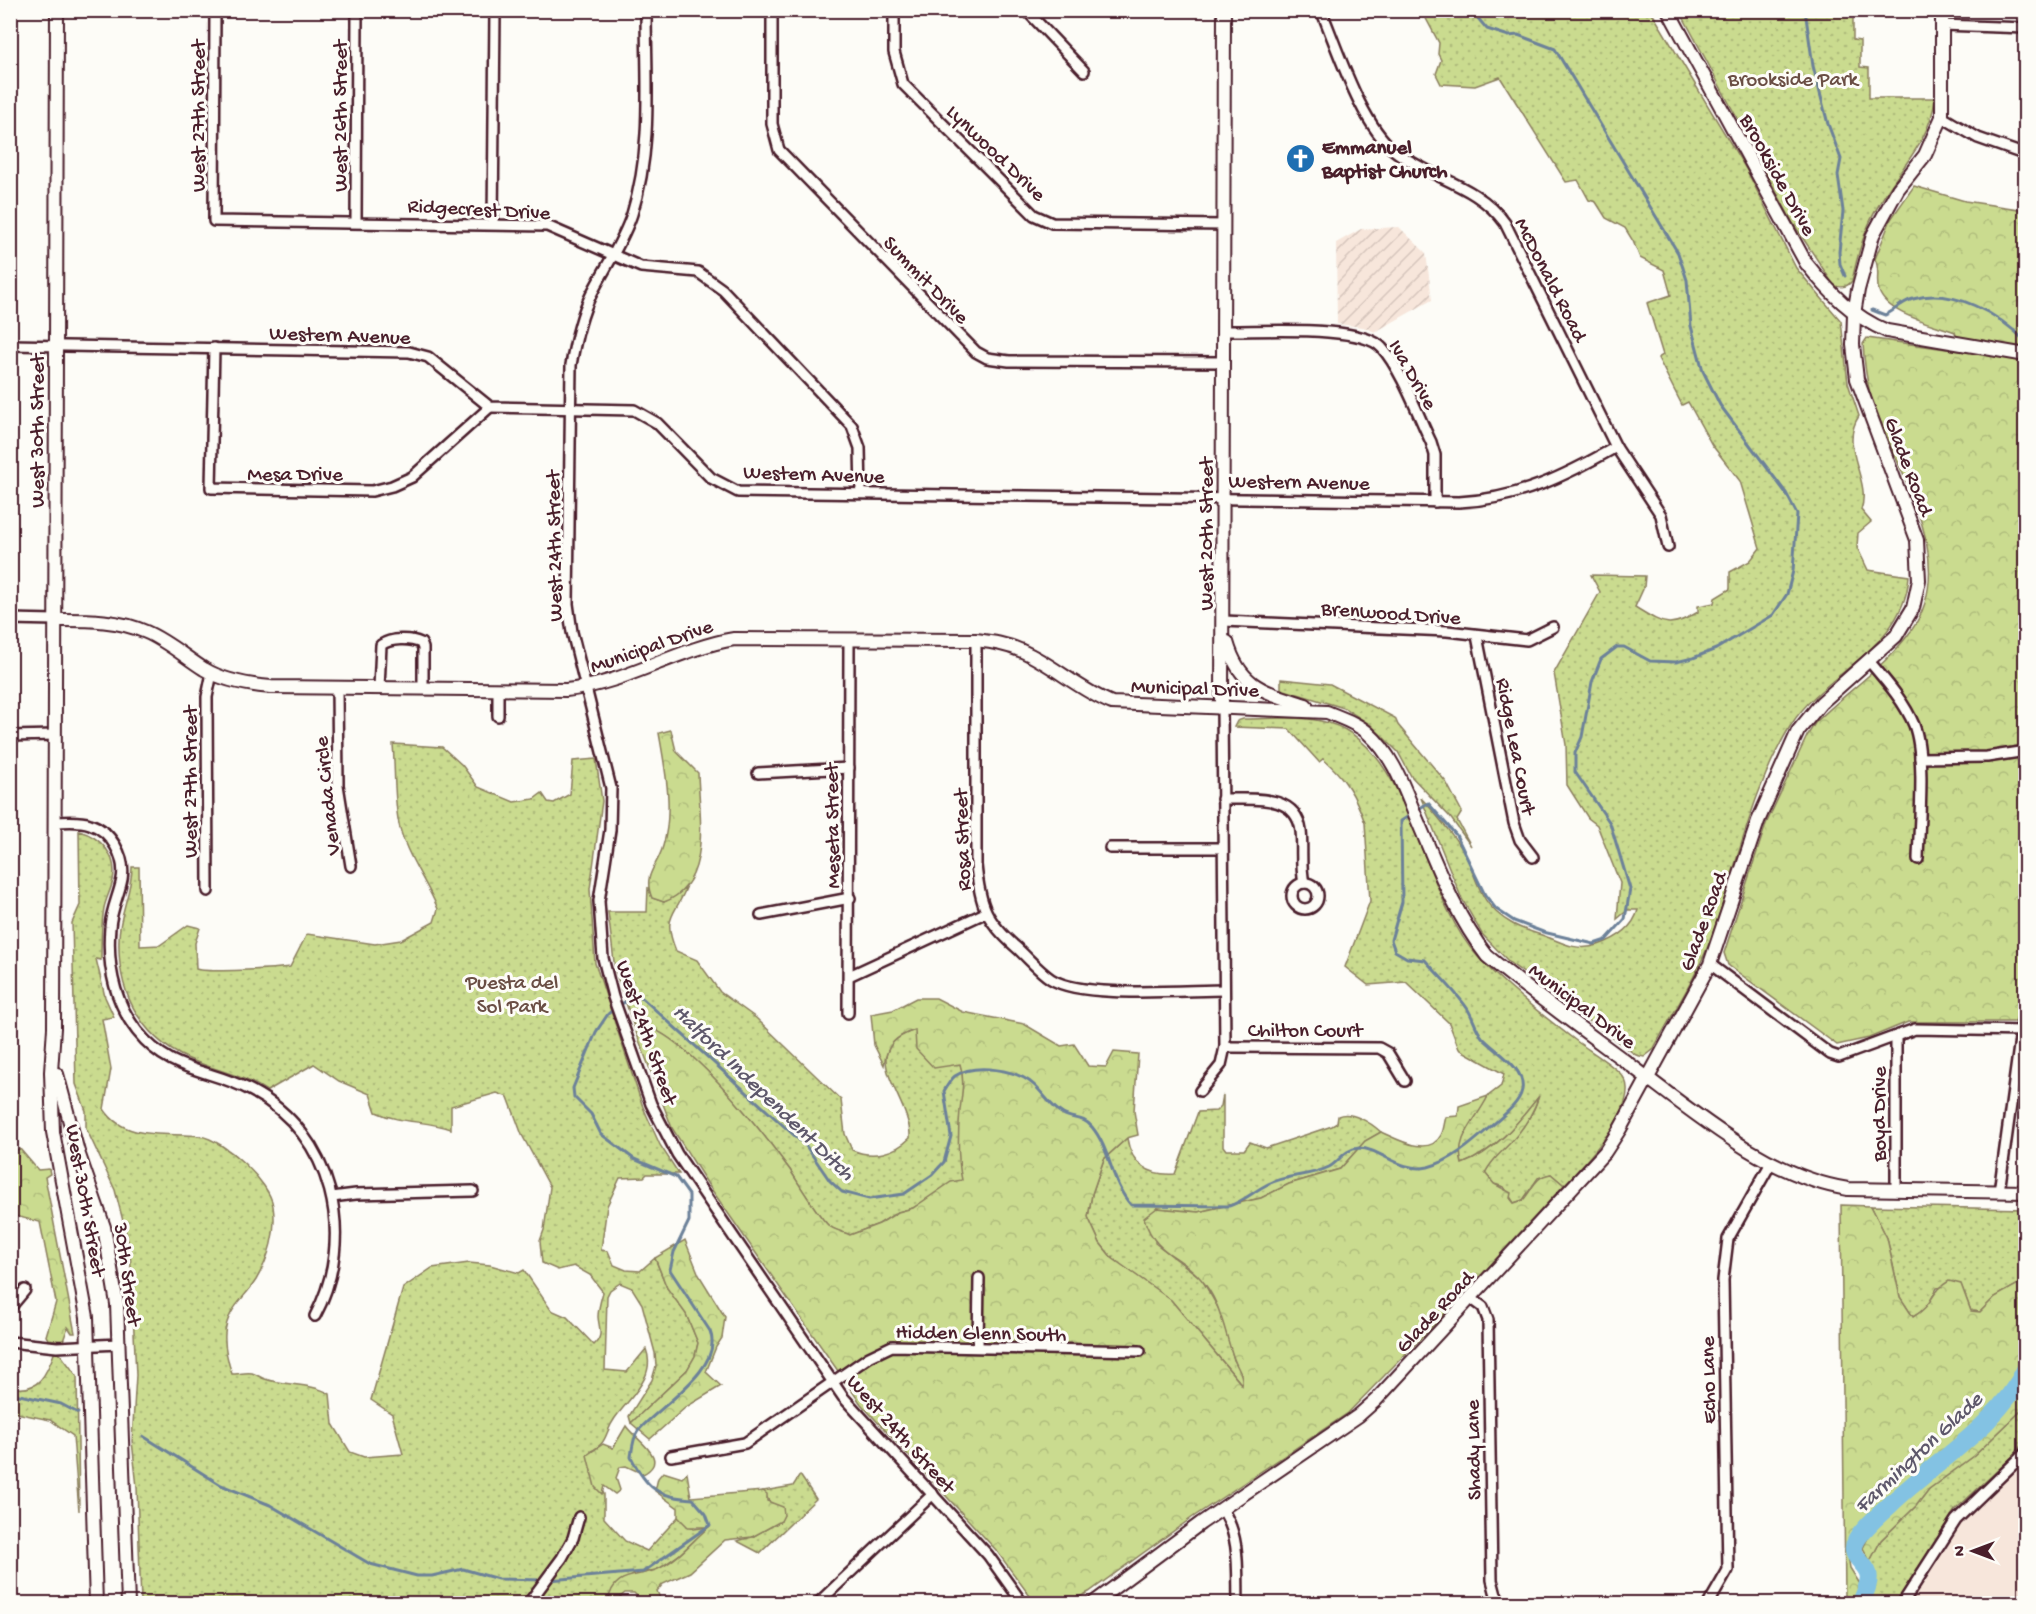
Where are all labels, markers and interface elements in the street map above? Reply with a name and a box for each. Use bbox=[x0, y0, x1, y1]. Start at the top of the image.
street label: West 27th Street bbox=[188, 38, 213, 192]
street label: West 26th Street bbox=[330, 38, 355, 192]
park label: Brookside Park bbox=[1727, 69, 1861, 94]
street label: Lynwood Drive bbox=[939, 101, 1051, 209]
street label: Brookside Drive bbox=[1732, 109, 1820, 242]
place label: Emmanuel Baptist Church bbox=[1321, 137, 1448, 186]
church icon: Emmanuel Baptist Church bbox=[1285, 142, 1317, 174]
street label: Ridgecrest Drive bbox=[407, 195, 552, 228]
street label: McDonald Road bbox=[1507, 214, 1592, 348]
street label: Summit Drive bbox=[876, 232, 974, 332]
street label: Western Avenue bbox=[269, 323, 412, 352]
street label: Iva Drive bbox=[1381, 336, 1442, 416]
street label: West 30th Street bbox=[27, 352, 52, 508]
street label: Glade Road bbox=[1877, 414, 1938, 522]
street label: West 20th Street bbox=[1196, 455, 1221, 611]
street label: Western Avenue bbox=[743, 462, 886, 491]
street label: Mesa Drive bbox=[247, 464, 344, 489]
street label: West 24th Street bbox=[543, 468, 570, 622]
street label: Western Avenue bbox=[1228, 471, 1371, 498]
street label: Brenwood Drive bbox=[1319, 598, 1463, 633]
street label: Municipal Drive bbox=[588, 615, 718, 681]
street label: Municipal Drive bbox=[1130, 676, 1260, 705]
street label: Ridge Lea Court bbox=[1488, 676, 1540, 820]
street label: West 27th Street bbox=[180, 704, 205, 858]
street label: Venada Circle bbox=[311, 734, 348, 857]
street label: Meseta Street bbox=[821, 761, 848, 889]
street label: Rosa Street bbox=[950, 786, 979, 891]
street label: Glade Road bbox=[1676, 868, 1735, 975]
street label: West 24th Street bbox=[608, 958, 682, 1111]
street label: Municipal Drive bbox=[1522, 959, 1640, 1057]
park label: Puesta del Sol Park bbox=[465, 972, 558, 1021]
water label: Halford Independent Ditch bbox=[666, 1000, 859, 1188]
street label: Chilton Court bbox=[1248, 1020, 1365, 1045]
street label: Boyd Drive bbox=[1869, 1065, 1894, 1163]
street label: West 30th Street bbox=[58, 1123, 110, 1281]
street label: 30th Street bbox=[106, 1220, 145, 1330]
street label: Glade Road bbox=[1392, 1266, 1482, 1360]
street label: Hidden Glenn South bbox=[895, 1322, 1067, 1349]
street label: Echo Lane bbox=[1697, 1335, 1724, 1424]
street label: West 24th Street bbox=[840, 1371, 961, 1502]
water label: Farmington Glade bbox=[1850, 1387, 1990, 1520]
street label: Shady Lane bbox=[1462, 1398, 1489, 1500]
north arrow bbox=[1943, 1521, 2003, 1581]
text: N bbox=[1952, 1545, 1971, 1556]

